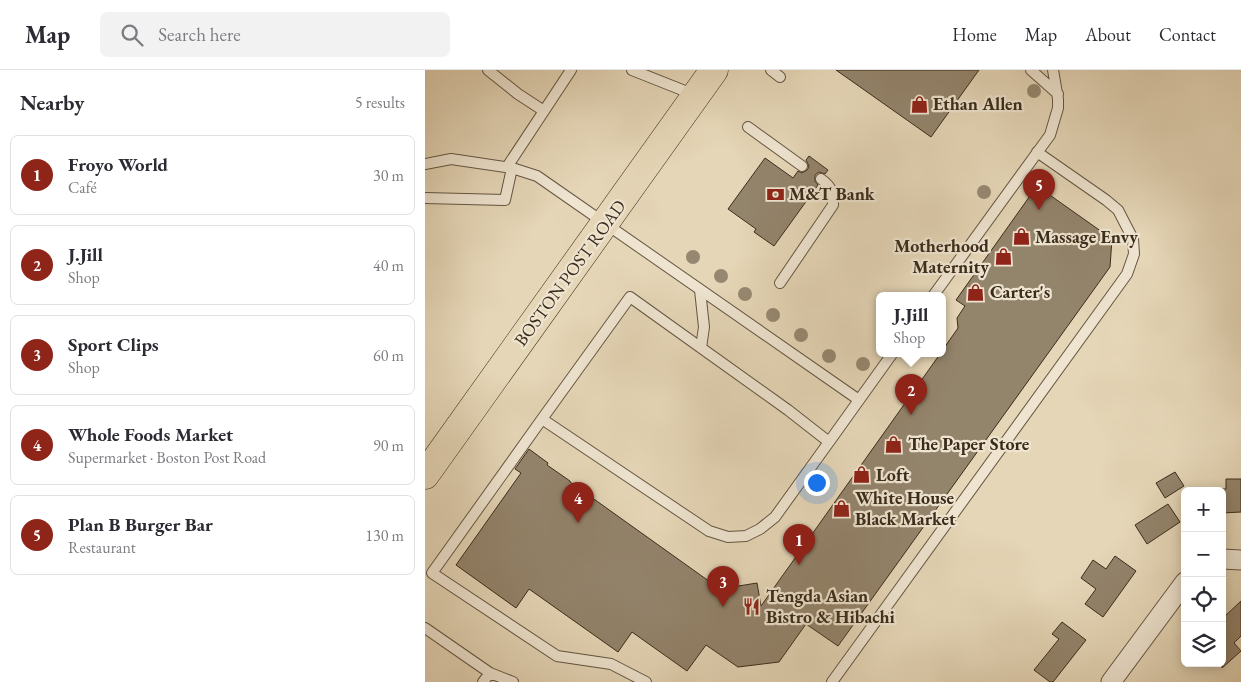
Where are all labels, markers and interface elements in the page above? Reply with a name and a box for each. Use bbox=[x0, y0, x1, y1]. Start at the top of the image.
search box bbox=[100, 12, 450, 57]
text: Map bbox=[25, 19, 70, 50]
icon: search bbox=[118, 21, 146, 49]
text: Search here bbox=[158, 22, 241, 47]
text: Home bbox=[952, 23, 997, 46]
text: Map bbox=[1025, 23, 1057, 46]
text: About bbox=[1085, 23, 1131, 46]
text: Contact bbox=[1159, 23, 1216, 46]
text: Nearby bbox=[20, 89, 84, 116]
text: 5 results bbox=[355, 92, 405, 113]
place label: Ethan Allen bbox=[933, 92, 1023, 115]
shop icon: Ethan Allen bbox=[909, 94, 929, 114]
text: Froyo World bbox=[68, 152, 168, 177]
text: 1 bbox=[33, 165, 41, 186]
text: 30 m bbox=[373, 165, 404, 186]
pin: 5 bbox=[1023, 169, 1055, 210]
text: Café bbox=[68, 177, 97, 198]
place label: M&T Bank bbox=[789, 182, 876, 205]
bank icon: M&T Bank bbox=[765, 184, 785, 204]
street label: BOSTON POST ROAD bbox=[509, 195, 631, 351]
place label: Massage Envy bbox=[1035, 225, 1138, 248]
shop icon: Massage Envy bbox=[1011, 227, 1031, 247]
place label: Motherhood Maternity bbox=[894, 234, 989, 278]
text: J.Jill bbox=[68, 242, 103, 267]
shop icon: Motherhood Maternity bbox=[993, 246, 1013, 266]
text: 2 bbox=[33, 255, 41, 276]
text: 40 m bbox=[373, 255, 404, 276]
text: Shop bbox=[68, 267, 100, 288]
place label: Carter's bbox=[990, 280, 1050, 303]
shop icon: Carter's bbox=[966, 282, 986, 302]
popup bbox=[876, 292, 946, 357]
text: J.Jill bbox=[894, 302, 928, 327]
text: Shop bbox=[894, 327, 925, 348]
text: Sport Clips bbox=[68, 332, 159, 357]
text: 3 bbox=[33, 345, 41, 366]
text: 60 m bbox=[373, 345, 404, 366]
text: Shop bbox=[68, 357, 100, 378]
pin: 2 bbox=[895, 374, 927, 415]
text: Whole Foods Market bbox=[68, 422, 233, 447]
place label: The Paper Store bbox=[908, 432, 1030, 455]
shop icon: The Paper Store bbox=[884, 434, 904, 454]
text: 4 bbox=[33, 435, 41, 456]
text: 90 m bbox=[373, 435, 404, 456]
text: Supermarket · Boston Post Road bbox=[68, 447, 266, 468]
place label: Loft bbox=[876, 463, 909, 486]
shop icon: Loft bbox=[852, 465, 872, 485]
your location bbox=[804, 470, 830, 496]
pin: 4 bbox=[562, 482, 594, 523]
place label: White House Black Market bbox=[855, 486, 956, 530]
map controls bbox=[1181, 487, 1226, 667]
button: + bbox=[1181, 487, 1226, 532]
shop icon: White House Black Market bbox=[831, 498, 851, 518]
text: Plan B Burger Bar bbox=[68, 512, 213, 537]
pin: 1 bbox=[783, 524, 815, 565]
text: 5 bbox=[33, 525, 41, 546]
text: 130 m bbox=[365, 525, 404, 546]
button: − bbox=[1181, 532, 1226, 577]
text: Restaurant bbox=[68, 537, 136, 558]
pin: 3 bbox=[707, 566, 739, 607]
button: locate bbox=[1181, 577, 1226, 622]
place label: Tengda Asian Bistro & Hibachi bbox=[766, 584, 896, 628]
restaurant icon: Tengda Asian Bistro & Hibachi bbox=[742, 596, 762, 616]
button: layers bbox=[1181, 622, 1226, 667]

